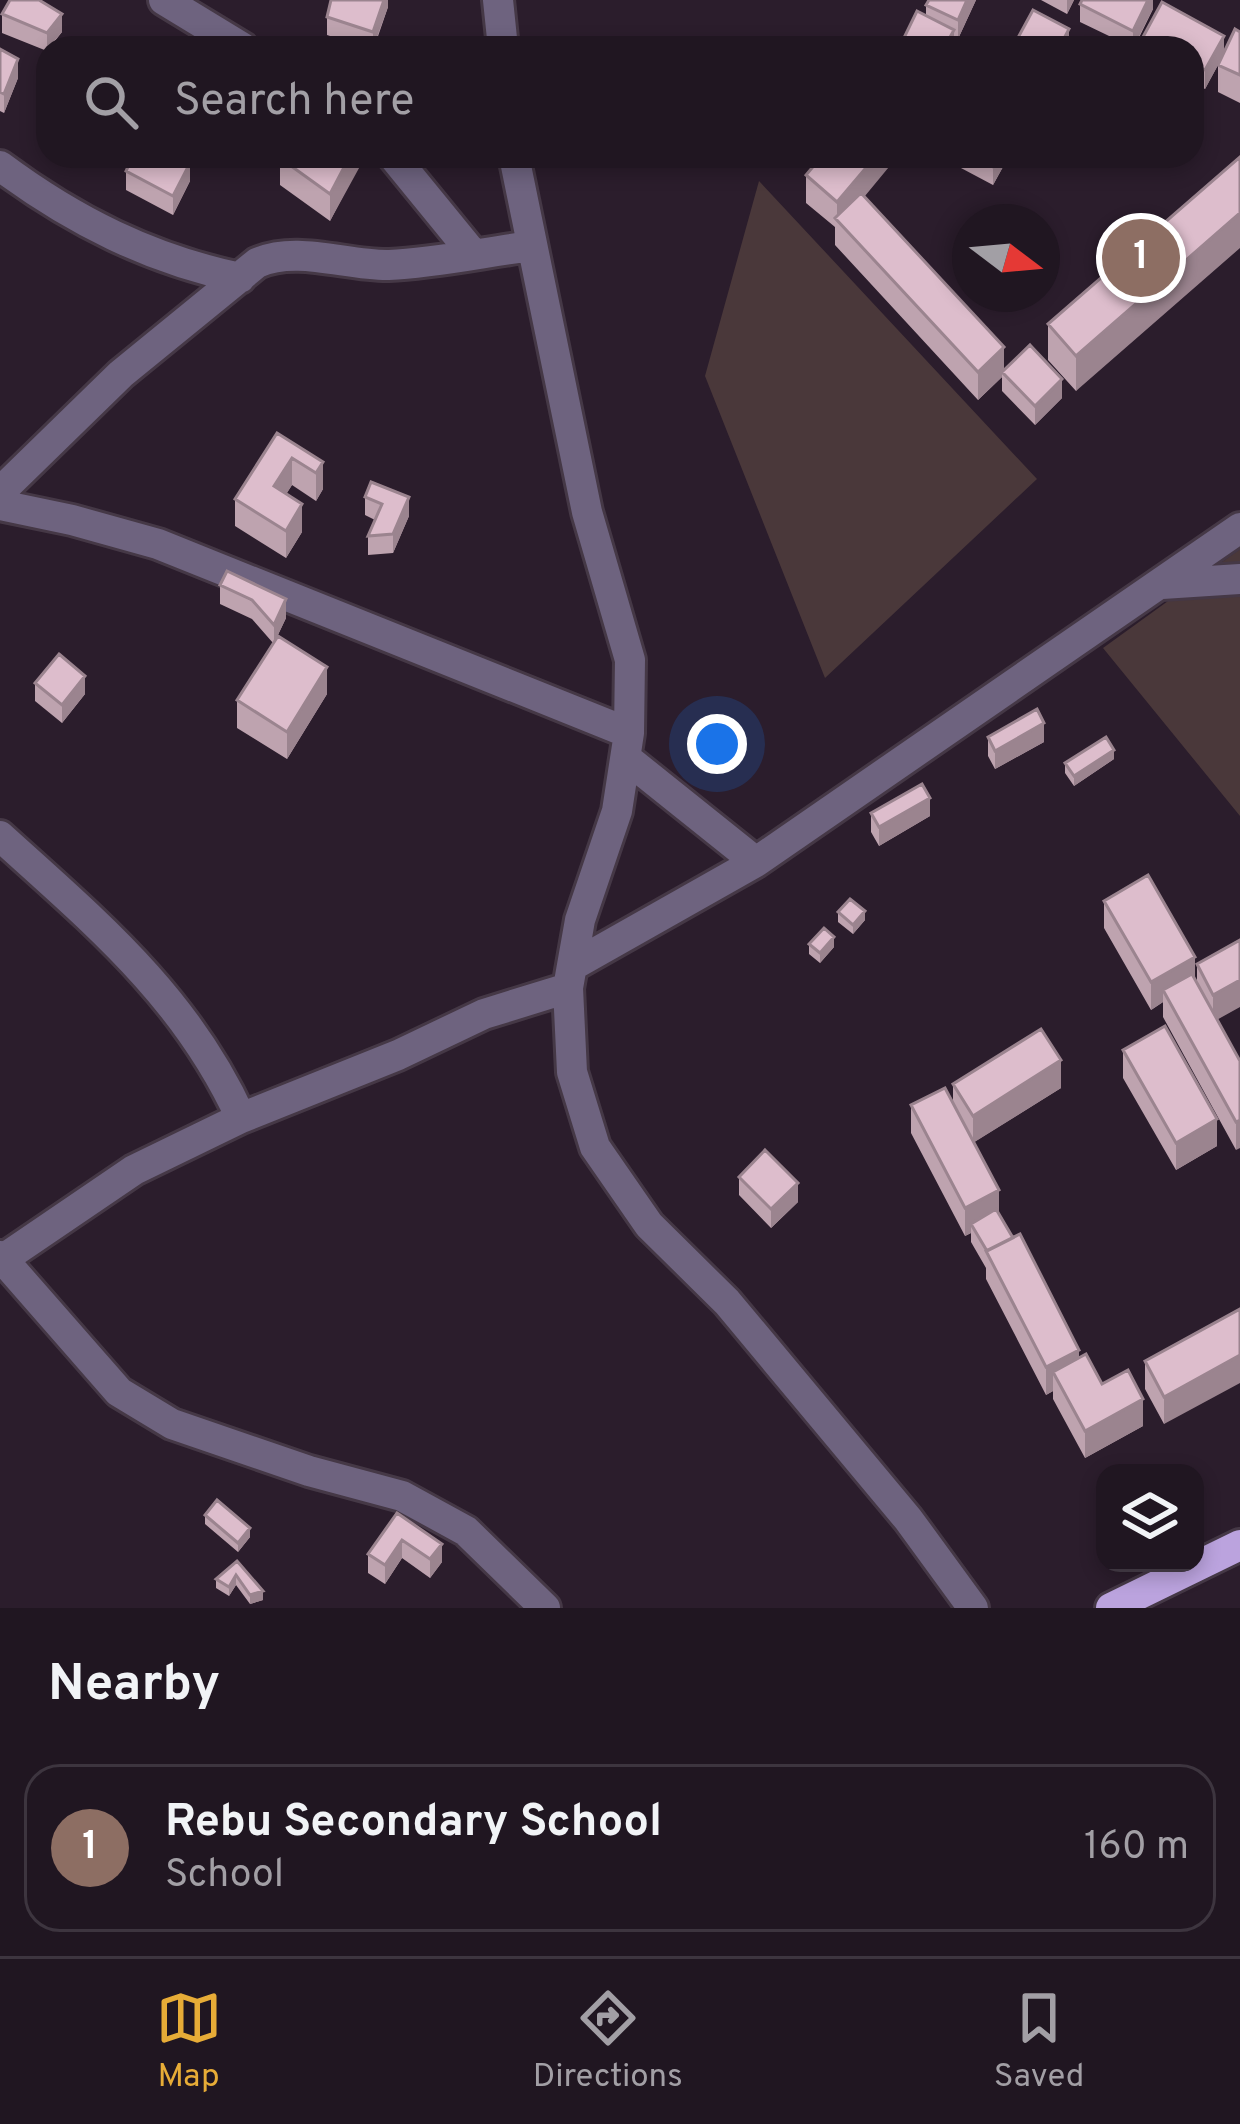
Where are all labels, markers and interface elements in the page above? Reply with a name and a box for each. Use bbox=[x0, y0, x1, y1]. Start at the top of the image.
search box bbox=[36, 36, 1204, 168]
icon: search bbox=[78, 69, 144, 135]
text: Search here bbox=[174, 74, 414, 131]
north arrow bbox=[952, 204, 1060, 312]
pin: 1 bbox=[1102, 213, 1180, 303]
your location bbox=[687, 714, 747, 774]
map controls bbox=[1096, 1464, 1204, 1572]
button: layers bbox=[1096, 1464, 1204, 1572]
text: Nearby bbox=[48, 1654, 220, 1719]
text: Rebu Secondary School bbox=[165, 1795, 662, 1852]
text: 1 bbox=[82, 1824, 98, 1873]
text: 160 m bbox=[1084, 1824, 1189, 1873]
text: School bbox=[165, 1852, 284, 1901]
tab: Map bbox=[156, 1985, 222, 2099]
tab: Directions bbox=[533, 1985, 683, 2099]
tab: Saved bbox=[994, 1985, 1084, 2099]

